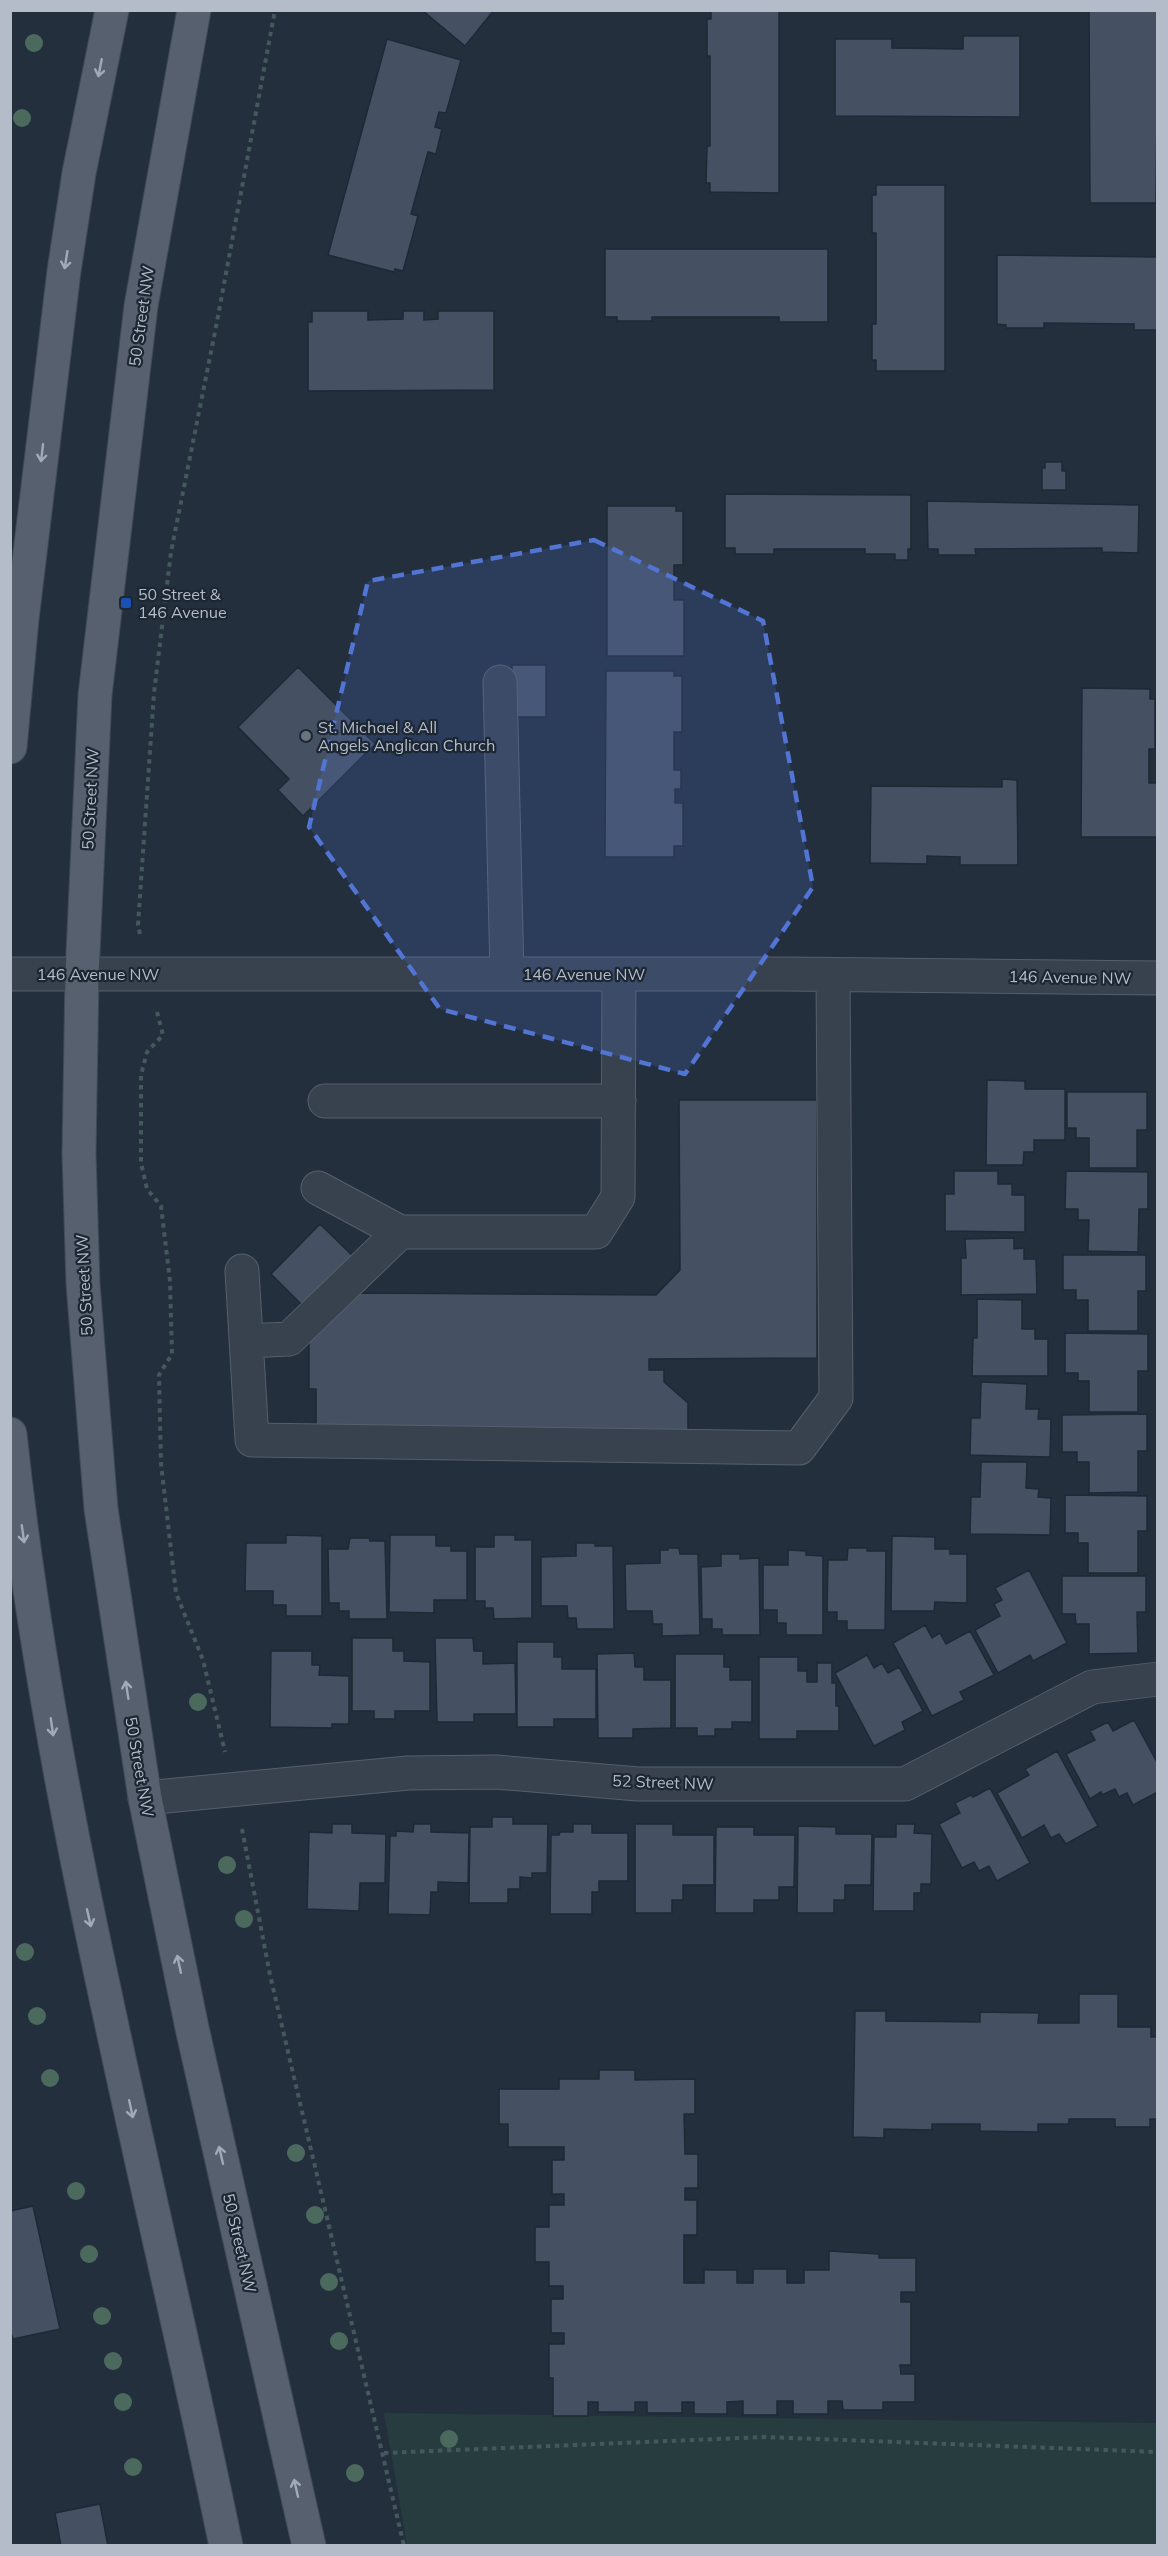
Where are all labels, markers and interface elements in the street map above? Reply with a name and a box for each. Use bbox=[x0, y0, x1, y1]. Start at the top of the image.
one-way arrow bbox=[94, 58, 105, 77]
one-way arrow bbox=[60, 249, 71, 269]
street label: 50 Street NW bbox=[124, 264, 158, 368]
one-way arrow bbox=[36, 443, 47, 463]
place label: 50 Street & 146 Avenue bbox=[138, 584, 227, 622]
marker: 50 Street & 146 Avenue bbox=[119, 596, 133, 610]
place label: St. Michael & All Angels Anglican Church bbox=[318, 717, 495, 755]
marker: St. Michael & All Angels Anglican Church bbox=[299, 729, 313, 743]
street label: 50 Street NW bbox=[77, 748, 103, 850]
street label: 146 Avenue NW bbox=[37, 964, 160, 984]
street label: 146 Avenue NW bbox=[523, 964, 646, 984]
street label: 146 Avenue NW bbox=[1009, 966, 1132, 988]
street label: 50 Street NW bbox=[71, 1234, 97, 1336]
one-way arrow bbox=[18, 1524, 29, 1544]
one-way arrow bbox=[122, 1681, 133, 1701]
street label: 50 Street NW bbox=[121, 1715, 159, 1819]
one-way arrow bbox=[47, 1717, 58, 1736]
street label: 52 Street NW bbox=[612, 1770, 714, 1794]
one-way arrow bbox=[83, 1909, 95, 1928]
one-way arrow bbox=[173, 1955, 184, 1975]
one-way arrow bbox=[126, 2099, 137, 2118]
one-way arrow bbox=[214, 2146, 226, 2165]
street label: 50 Street NW bbox=[219, 2191, 261, 2295]
one-way arrow bbox=[290, 2479, 301, 2499]

